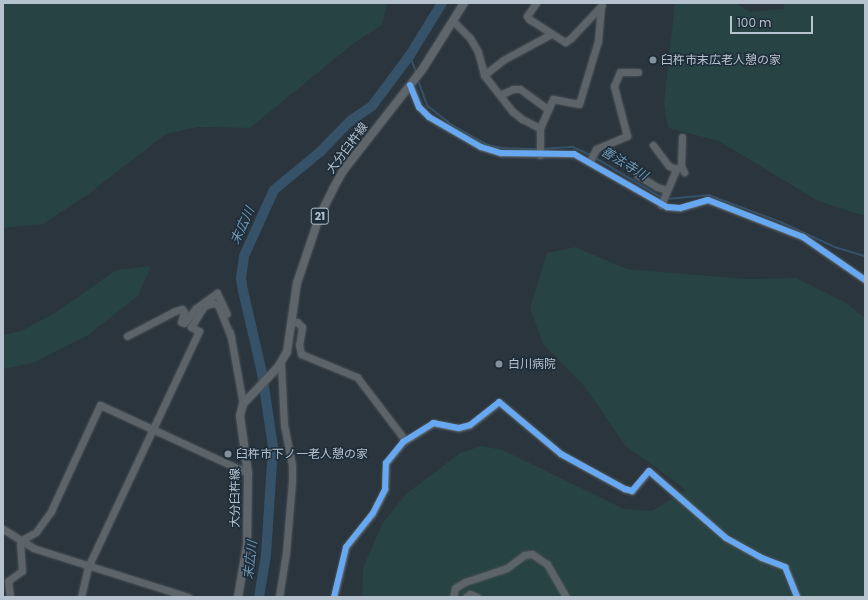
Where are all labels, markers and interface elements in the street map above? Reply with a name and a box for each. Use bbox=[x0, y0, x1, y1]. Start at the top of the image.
scale bar bbox=[732, 8, 815, 34]
text: 100 m bbox=[737, 14, 771, 31]
place label: 臼杵市末広老人憩の家 bbox=[661, 53, 781, 67]
marker: 臼杵市末広老人憩の家 bbox=[648, 55, 658, 65]
street label: 大分臼杵線 bbox=[323, 120, 371, 176]
water label: 善法寺川 bbox=[598, 144, 650, 184]
water label: 末広川 bbox=[228, 205, 258, 247]
road number: 21 bbox=[310, 207, 330, 225]
place label: 白川病院 bbox=[508, 357, 556, 371]
marker: 白川病院 bbox=[493, 358, 505, 370]
place label: 臼杵市下ノ一老人憩の家 bbox=[236, 447, 368, 461]
marker: 臼杵市下ノ一老人憩の家 bbox=[223, 449, 233, 459]
street label: 大分臼杵線 bbox=[228, 468, 242, 528]
water label: 末広川 bbox=[241, 540, 261, 580]

